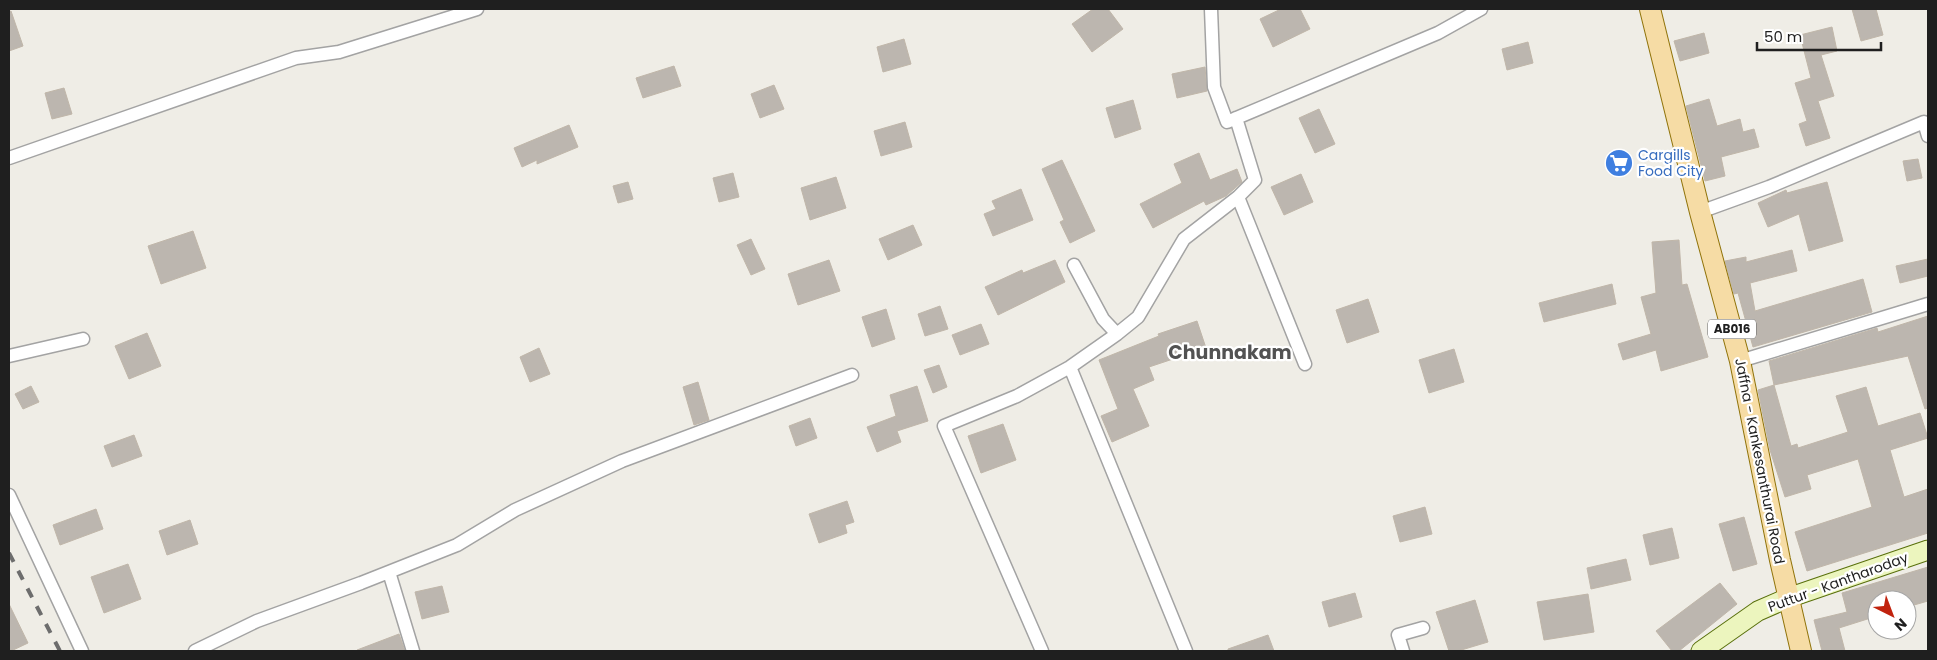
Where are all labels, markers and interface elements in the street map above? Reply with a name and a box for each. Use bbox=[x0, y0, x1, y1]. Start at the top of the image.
scale bar bbox=[1757, 20, 1881, 52]
text: 50 m bbox=[1764, 26, 1802, 47]
place label: Cargills Food City bbox=[1638, 145, 1704, 181]
supermarket icon: Cargills Food City bbox=[1604, 148, 1634, 178]
road number: AB016 bbox=[1708, 320, 1756, 338]
district label: Chunnakam bbox=[1168, 339, 1292, 366]
street label: Jaffna - Kankesanthurai Road bbox=[1730, 356, 1790, 566]
street label: Puttur - Kantharoday bbox=[1765, 547, 1911, 617]
north arrow bbox=[1867, 590, 1917, 640]
text: N bbox=[1890, 614, 1911, 636]

